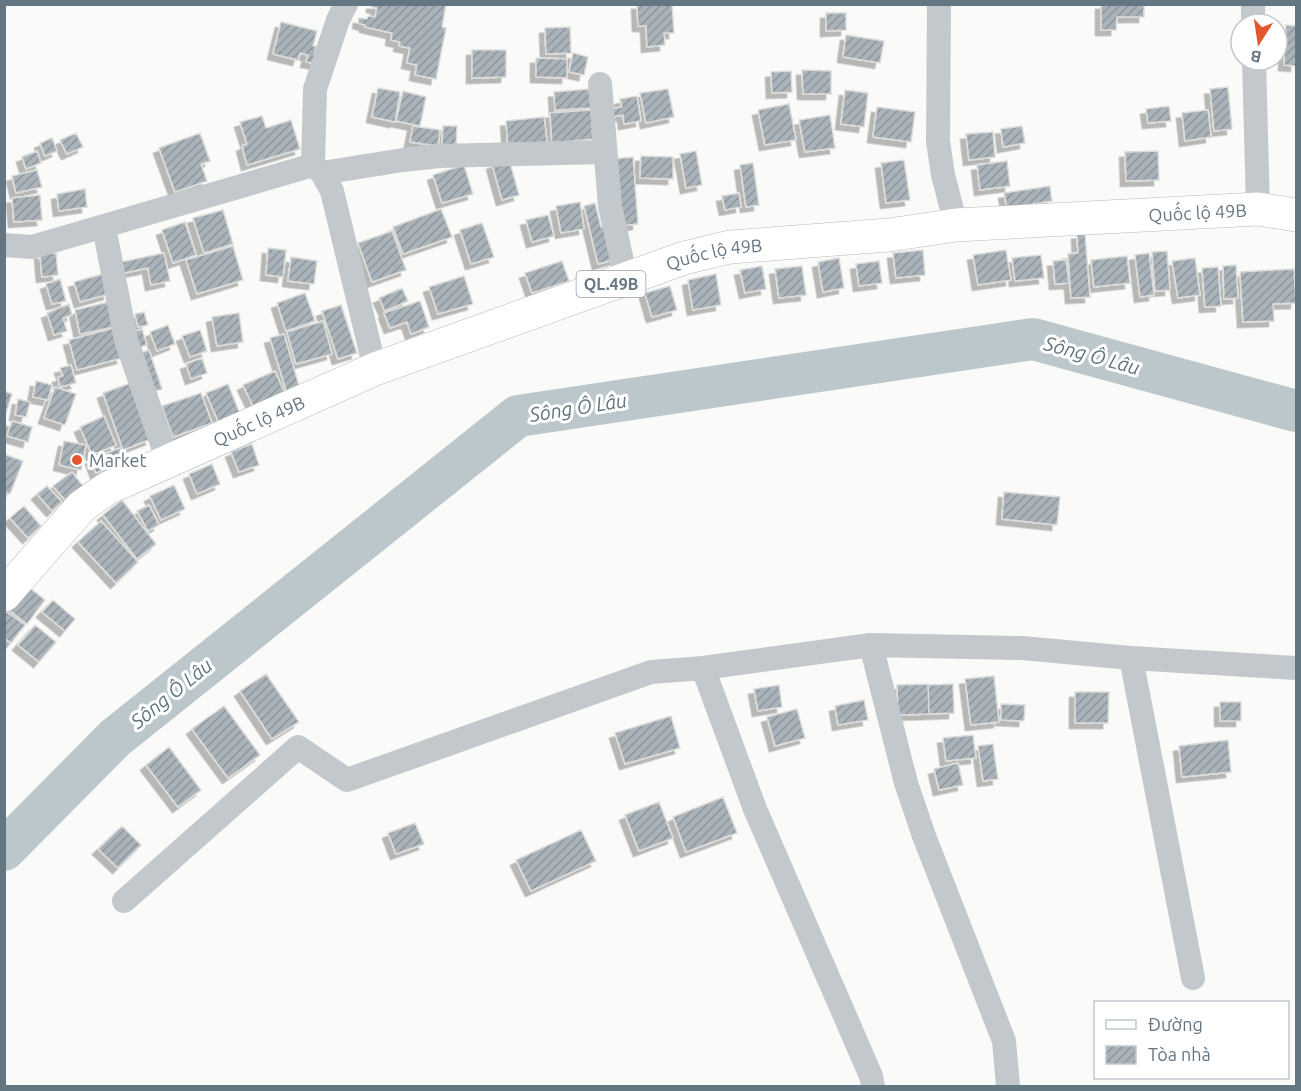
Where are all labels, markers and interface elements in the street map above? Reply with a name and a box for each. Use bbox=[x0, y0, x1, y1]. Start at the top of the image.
north arrow bbox=[1229, 12, 1289, 72]
text: B bbox=[1249, 47, 1263, 67]
street label: Quốc lộ 49B bbox=[1148, 200, 1247, 226]
street label: Quốc lộ 49B bbox=[663, 235, 763, 275]
road number: QL.49B bbox=[576, 271, 646, 297]
water label: Sông Ô Lâu bbox=[1041, 331, 1143, 379]
water label: Sông Ô Lâu bbox=[527, 388, 628, 426]
street label: Quốc lộ 49B bbox=[210, 392, 308, 451]
place label: Market bbox=[89, 450, 147, 470]
marker: Market bbox=[70, 453, 84, 467]
water label: Sông Ô Lâu bbox=[125, 653, 217, 733]
legend bbox=[1094, 1001, 1289, 1079]
text: Đường bbox=[1148, 1014, 1203, 1034]
text: Tòa nhà bbox=[1148, 1044, 1211, 1064]

